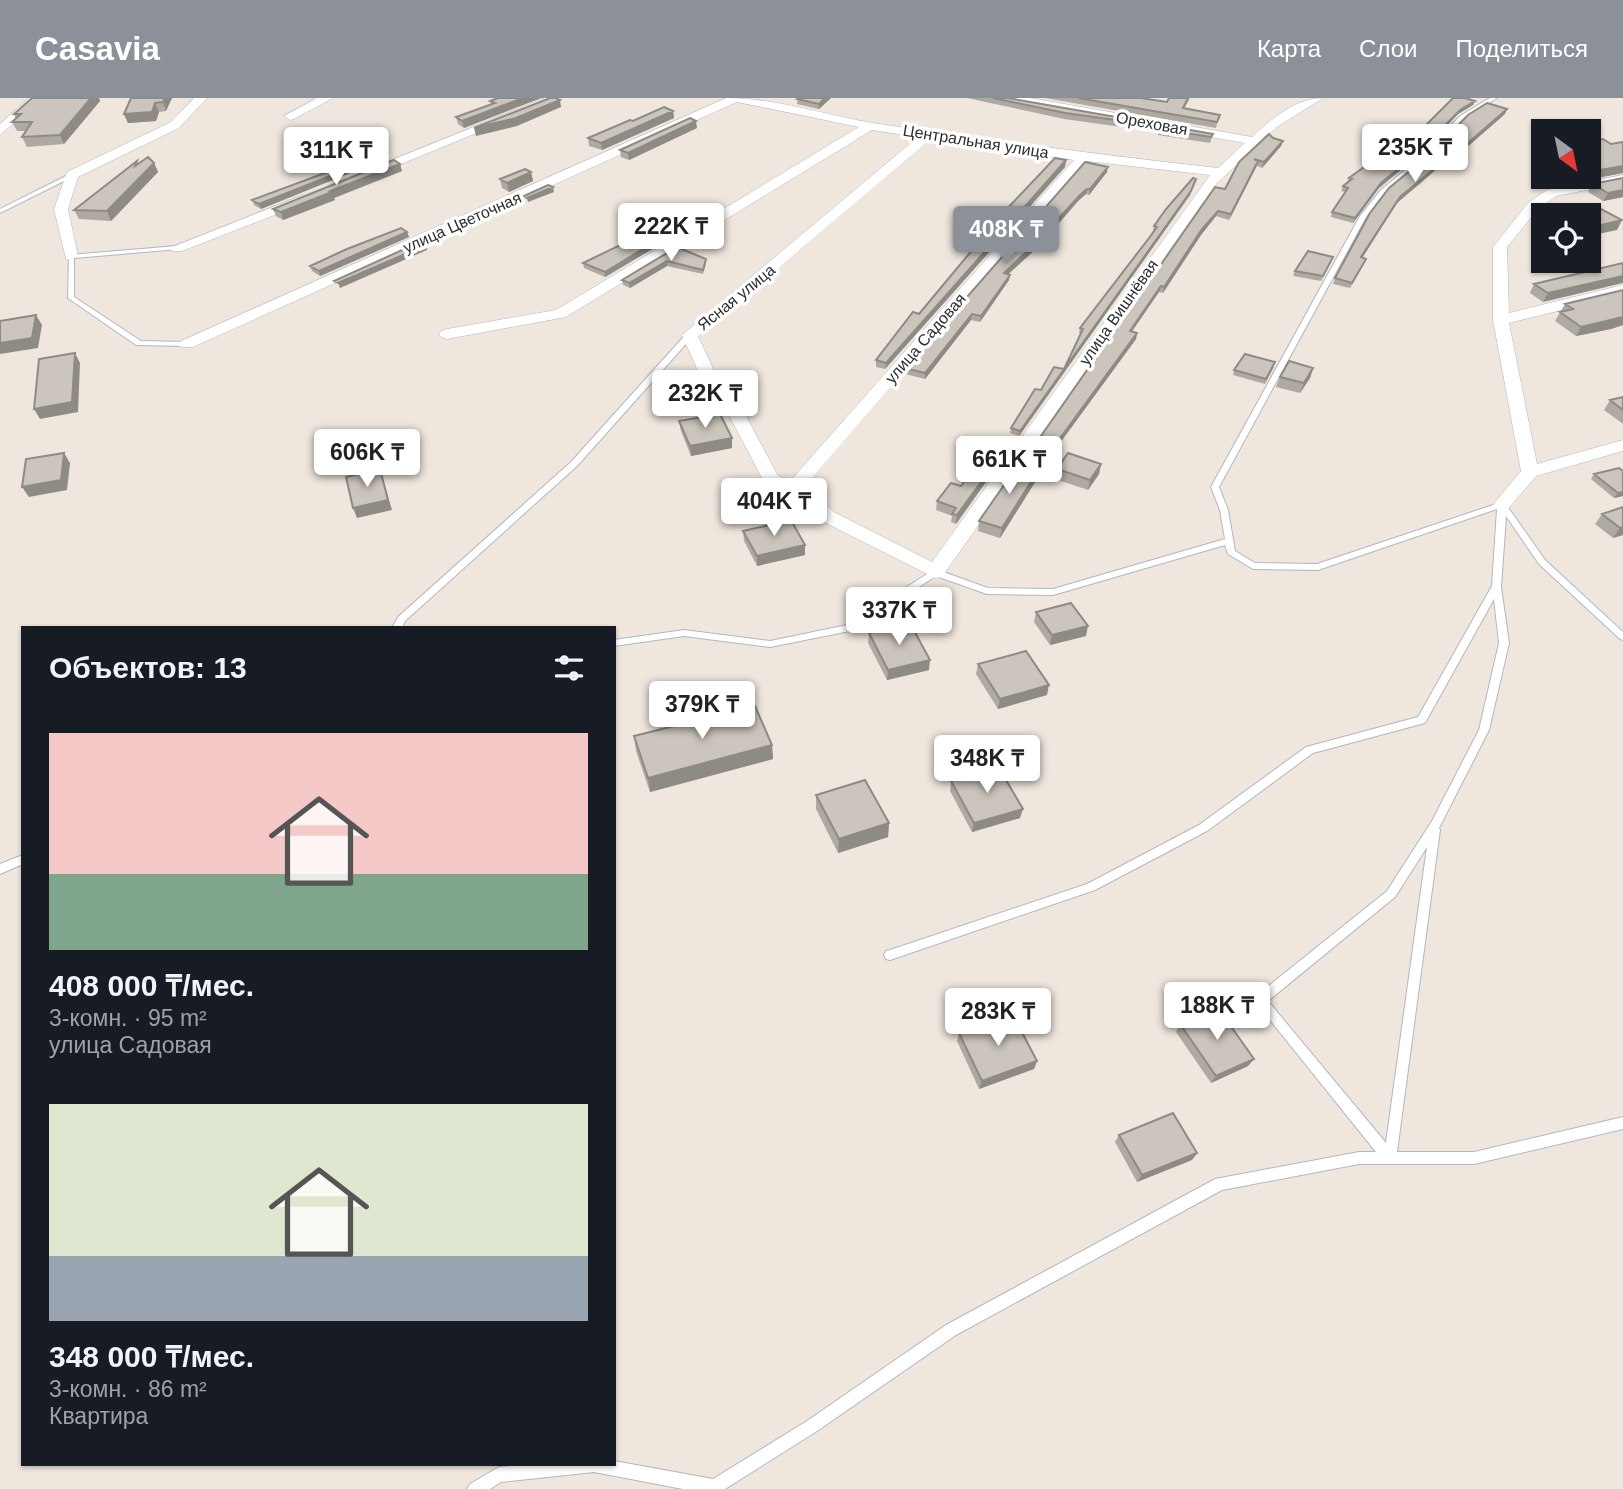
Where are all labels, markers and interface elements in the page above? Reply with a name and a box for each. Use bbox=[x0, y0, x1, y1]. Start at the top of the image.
text: Casavia bbox=[35, 30, 160, 67]
text: Карта bbox=[1257, 35, 1321, 62]
text: Слои bbox=[1359, 35, 1417, 62]
text: Поделиться bbox=[1455, 35, 1588, 62]
street label: Ореховая bbox=[1115, 109, 1189, 138]
north arrow bbox=[1531, 119, 1601, 189]
map controls bbox=[1531, 119, 1601, 273]
street label: Центральная улица bbox=[902, 122, 1050, 161]
pin: 235K ₸ bbox=[1358, 125, 1472, 184]
pin: 311K ₸ bbox=[279, 127, 393, 187]
text: 235K ₸ bbox=[1378, 134, 1452, 160]
text: 311K ₸ bbox=[300, 137, 372, 163]
street label: улица Цветочная bbox=[401, 189, 524, 256]
button: locate bbox=[1531, 203, 1601, 273]
pin: 222K ₸ bbox=[614, 204, 728, 263]
pin: 408K ₸ bbox=[949, 206, 1063, 266]
text: 222K ₸ bbox=[634, 213, 708, 239]
text: 408K ₸ bbox=[969, 216, 1043, 242]
street label: улица Вишнёвая bbox=[1076, 256, 1161, 368]
street label: Ясная улица bbox=[694, 261, 778, 334]
street label: улица Садовая bbox=[882, 290, 969, 387]
pin: 232K ₸ bbox=[648, 370, 762, 430]
text: 232K ₸ bbox=[668, 380, 742, 406]
pin: 606K ₸ bbox=[310, 430, 424, 489]
pin: 661K ₸ bbox=[952, 436, 1066, 496]
text: 606K ₸ bbox=[330, 439, 404, 465]
text: 661K ₸ bbox=[972, 446, 1046, 472]
pin: 404K ₸ bbox=[717, 478, 831, 538]
text: 404K ₸ bbox=[737, 488, 811, 514]
pin: 337K ₸ bbox=[842, 588, 956, 647]
text: 337K ₸ bbox=[862, 597, 936, 623]
icon: filters bbox=[550, 649, 588, 687]
text: Объектов: 13 bbox=[49, 651, 247, 684]
pin: 379K ₸ bbox=[645, 682, 759, 741]
text: 379K ₸ bbox=[665, 691, 739, 717]
pin: 348K ₸ bbox=[930, 736, 1044, 795]
text: 348K ₸ bbox=[950, 745, 1024, 771]
icon: home bbox=[256, 778, 382, 904]
text: 408 000 ₸/мес. bbox=[49, 969, 254, 1002]
pin: 188K ₸ bbox=[1160, 982, 1274, 1042]
pin: 283K ₸ bbox=[941, 988, 1055, 1048]
text: 188K ₸ bbox=[1180, 992, 1254, 1018]
text: 283K ₸ bbox=[961, 998, 1035, 1024]
text: 3-комн. · 95 m² bbox=[49, 1005, 207, 1031]
text: улица Садовая bbox=[49, 1032, 212, 1058]
icon: home bbox=[256, 1149, 382, 1275]
text: 348 000 ₸/мес. bbox=[49, 1340, 254, 1373]
text: 3-комн. · 86 m² bbox=[49, 1376, 207, 1402]
text: Квартира bbox=[49, 1403, 148, 1429]

